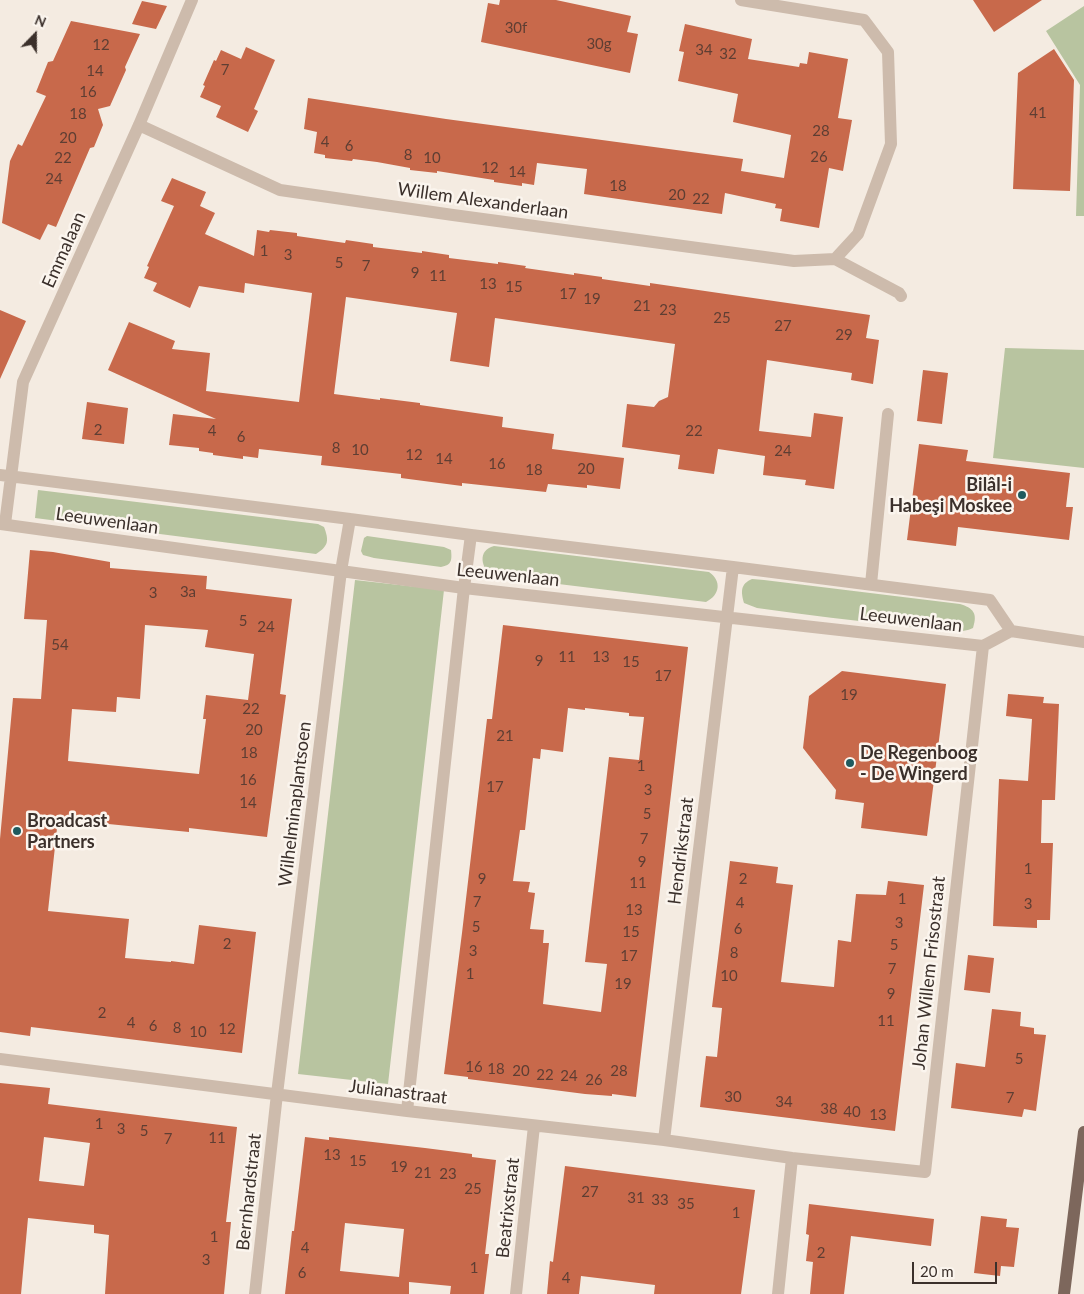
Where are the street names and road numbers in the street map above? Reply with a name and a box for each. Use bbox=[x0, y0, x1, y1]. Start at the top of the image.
street label: Willem Alexanderlaan bbox=[396, 178, 570, 224]
street label: Emmalaan bbox=[38, 209, 90, 291]
street label: Leeuwenlaan bbox=[54, 503, 160, 539]
street label: Leeuwenlaan bbox=[455, 559, 561, 591]
street label: Leeuwenlaan bbox=[858, 603, 964, 637]
street label: Wilhelminaplantsoen bbox=[274, 720, 316, 888]
street label: Hendrikstraat bbox=[664, 796, 698, 906]
street label: Johan Willem Frisostraat bbox=[908, 875, 950, 1071]
street label: Julianastraat bbox=[348, 1075, 448, 1109]
street label: Bernhardstraat bbox=[232, 1132, 266, 1252]
street label: Beatrixstraat bbox=[492, 1157, 524, 1259]

